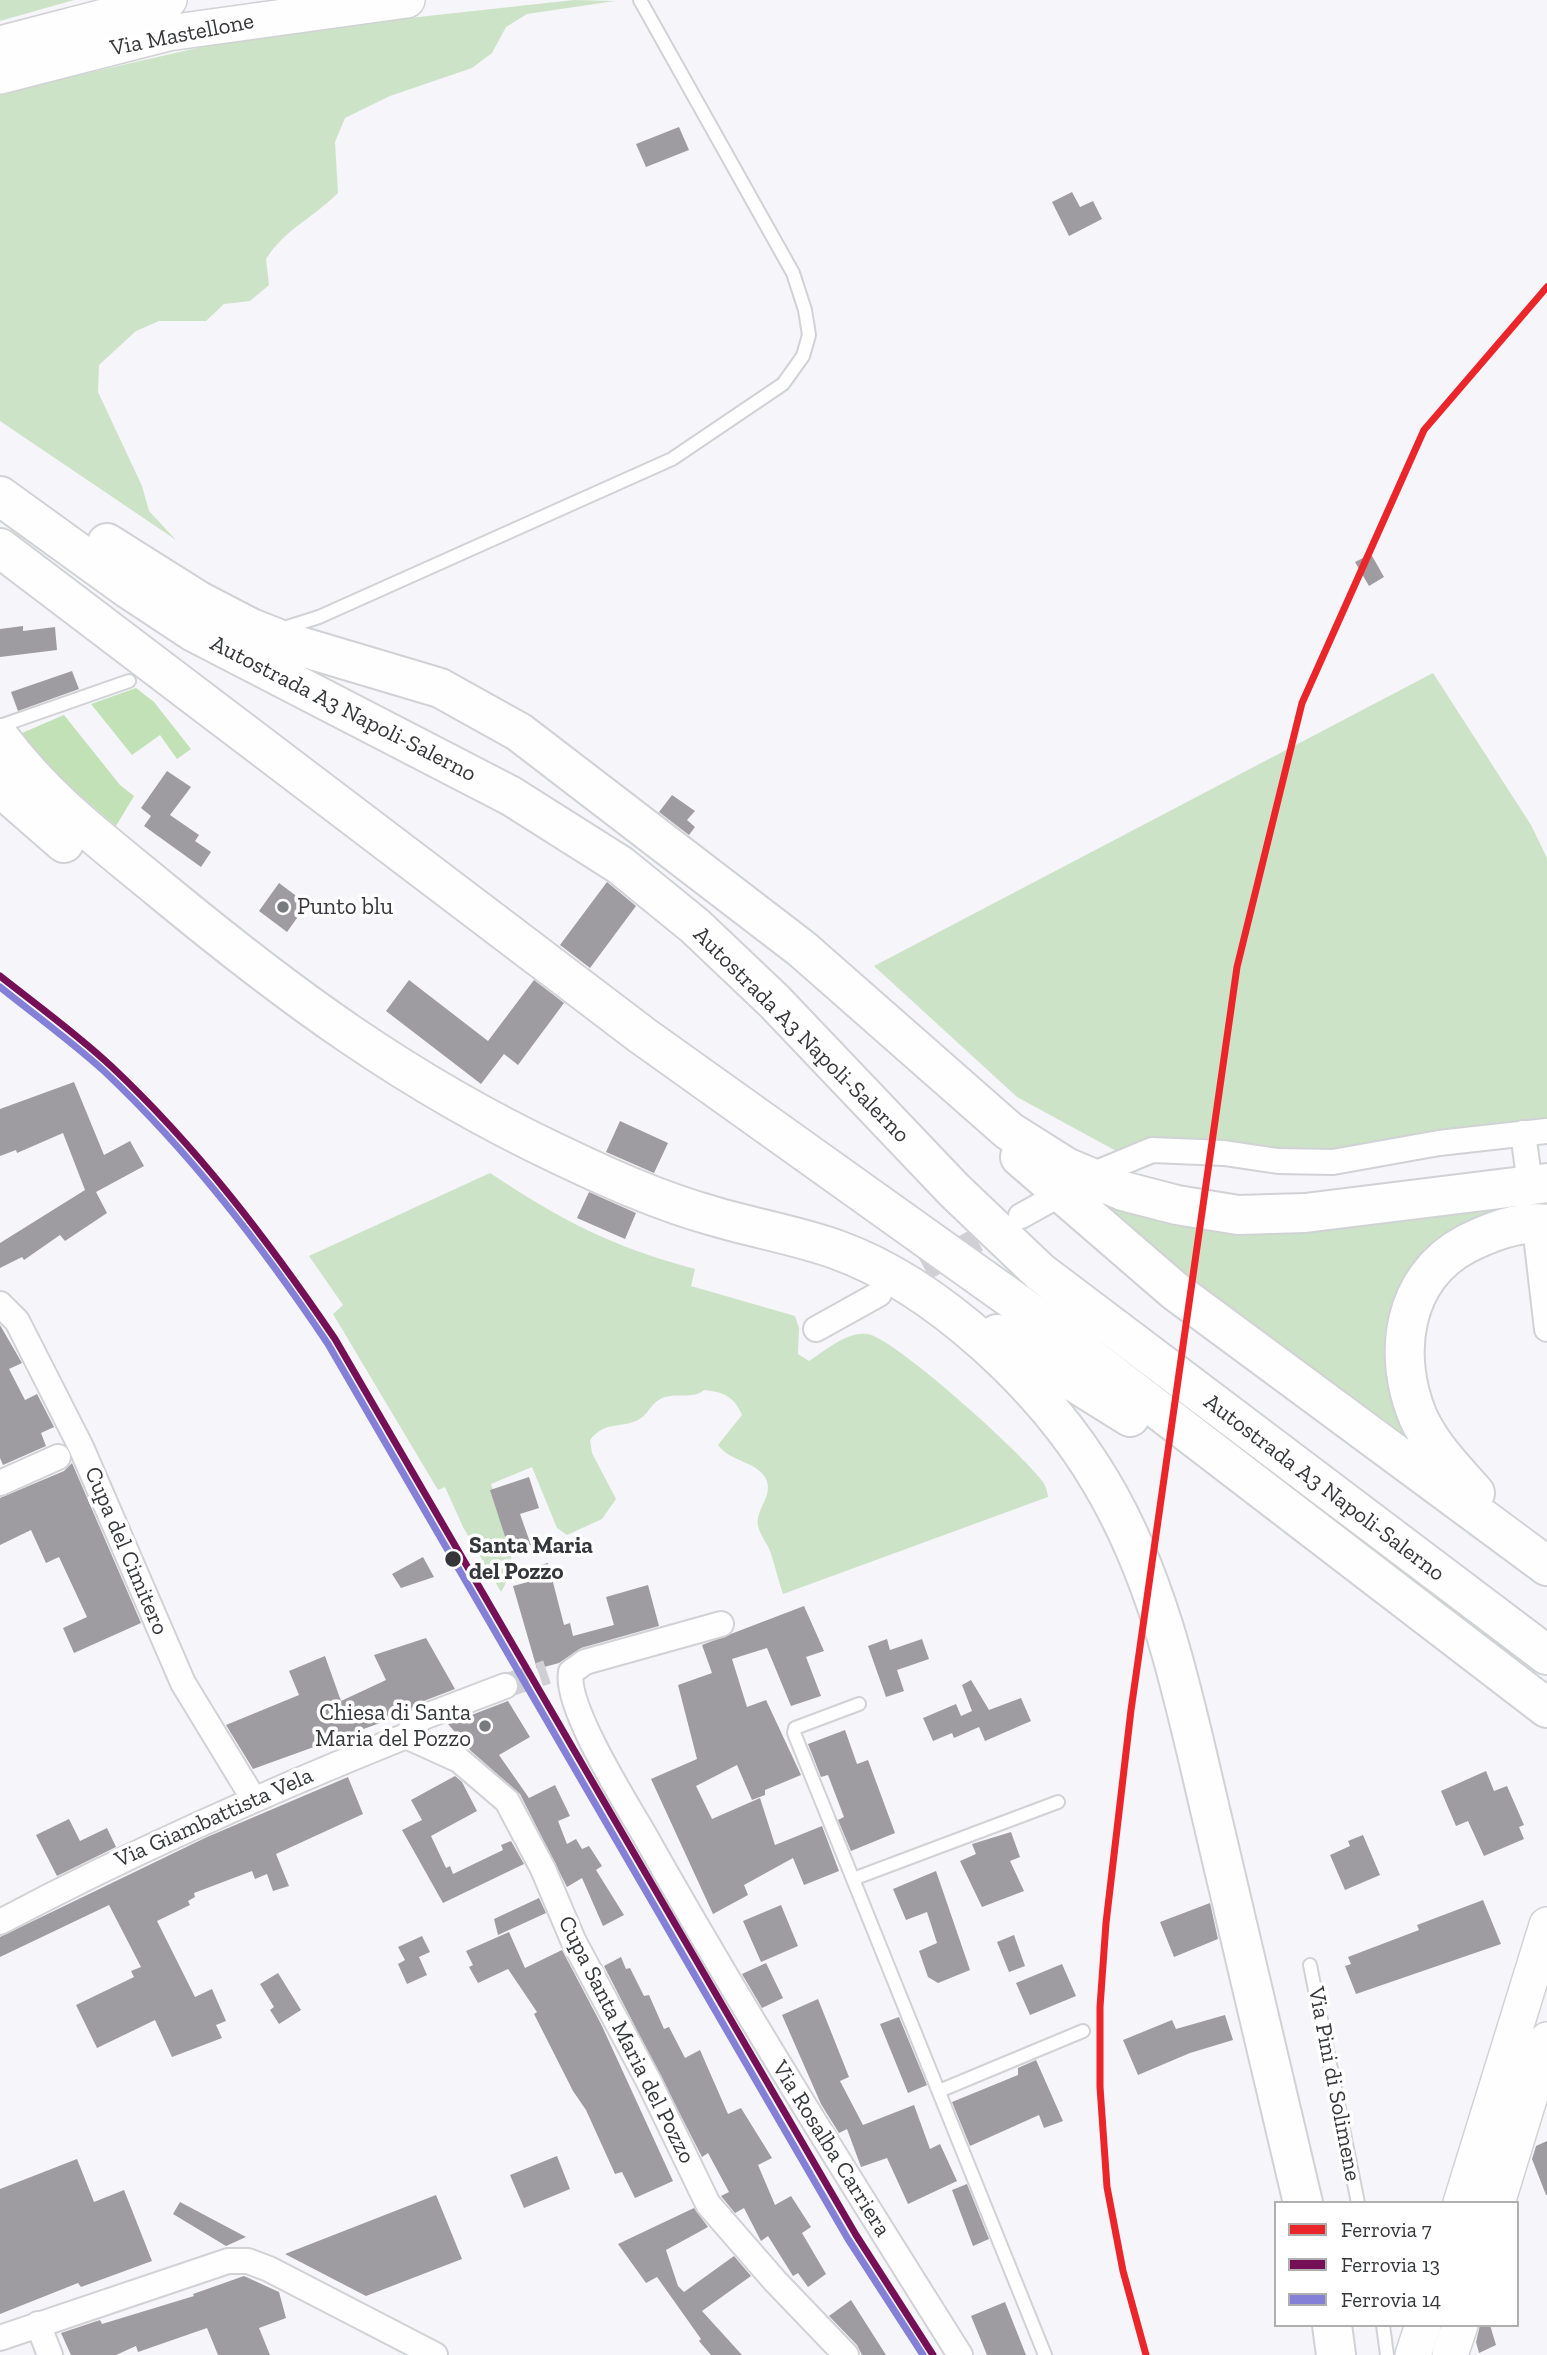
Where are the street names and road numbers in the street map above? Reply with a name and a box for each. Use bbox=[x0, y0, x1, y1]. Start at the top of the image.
street label: Via Mastellone bbox=[108, 8, 256, 62]
street label: Autostrada A3 Napoli-Salerno bbox=[205, 630, 481, 788]
street label: Autostrada A3 Napoli-Salerno bbox=[687, 921, 915, 1149]
street label: Autostrada A3 Napoli-Salerno bbox=[1198, 1388, 1450, 1588]
street label: Cupa del Cimitero bbox=[78, 1463, 174, 1639]
street label: Via Giambattista Vela bbox=[111, 1762, 317, 1874]
street label: Cupa Santa Maria del Pozzo bbox=[551, 1912, 701, 2168]
street label: Via Pini di Solimene bbox=[1302, 1985, 1366, 2183]
street label: Via Rosalba Carriera bbox=[766, 2056, 896, 2242]

